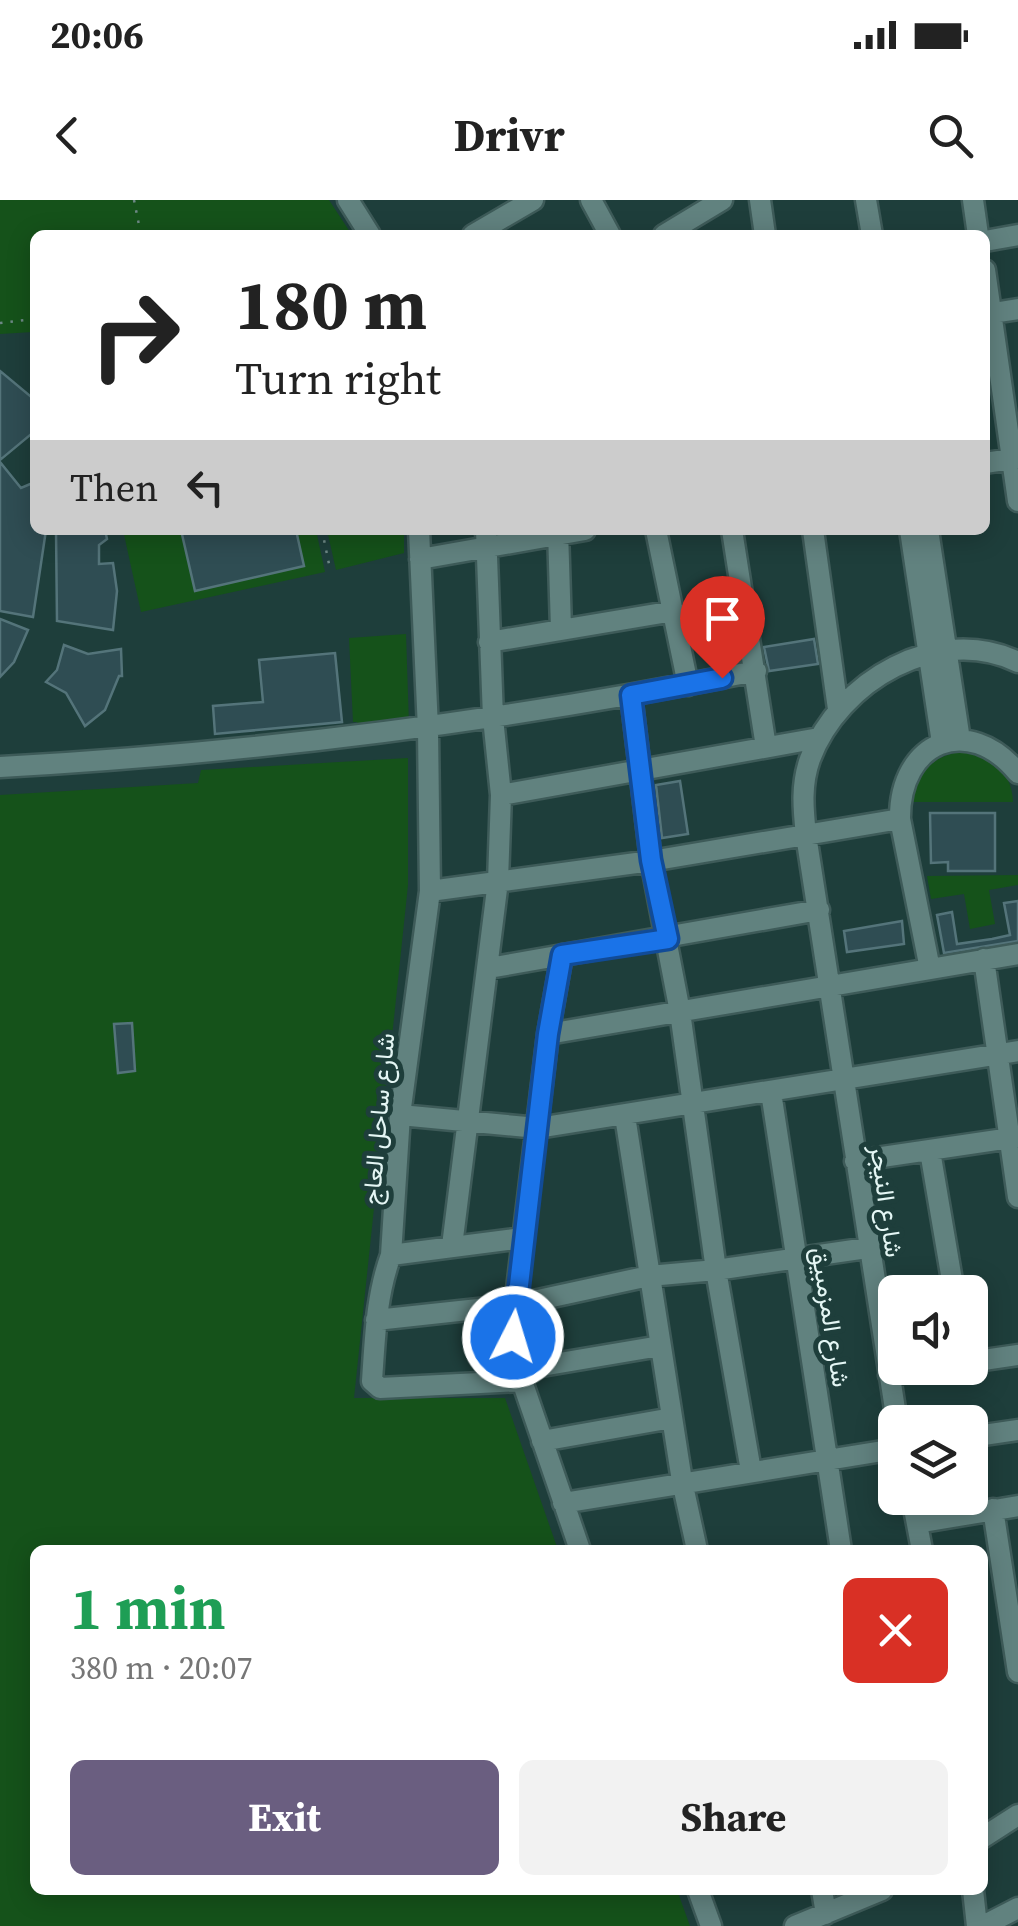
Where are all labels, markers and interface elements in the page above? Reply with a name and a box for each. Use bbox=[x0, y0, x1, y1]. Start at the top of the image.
text: 20:06 bbox=[50, 9, 144, 61]
text: Drivr bbox=[453, 104, 565, 166]
icon: back bbox=[40, 108, 95, 163]
icon: search bbox=[923, 108, 978, 163]
text: 180 m bbox=[235, 256, 427, 352]
icon: right bbox=[70, 270, 200, 400]
text: Turn right bbox=[235, 347, 441, 409]
icon: left bbox=[178, 460, 233, 515]
text: Then bbox=[70, 462, 158, 514]
pin bbox=[680, 576, 765, 679]
icon: arrive bbox=[695, 591, 750, 646]
street label: شارع ساحل العاج bbox=[354, 1032, 402, 1206]
street label: شارع النيجر bbox=[862, 1142, 912, 1259]
street label: شارع المزمبيق bbox=[803, 1244, 859, 1390]
map controls bbox=[878, 1275, 988, 1515]
button: sound bbox=[878, 1275, 988, 1385]
position arrow bbox=[461, 1285, 565, 1389]
button: layers bbox=[878, 1405, 988, 1515]
text: 1 min bbox=[70, 1567, 226, 1649]
button: close bbox=[843, 1578, 948, 1683]
text: 380 m · 20:07 bbox=[70, 1646, 252, 1690]
button: Exit bbox=[70, 1760, 499, 1875]
button: Share bbox=[519, 1760, 948, 1875]

